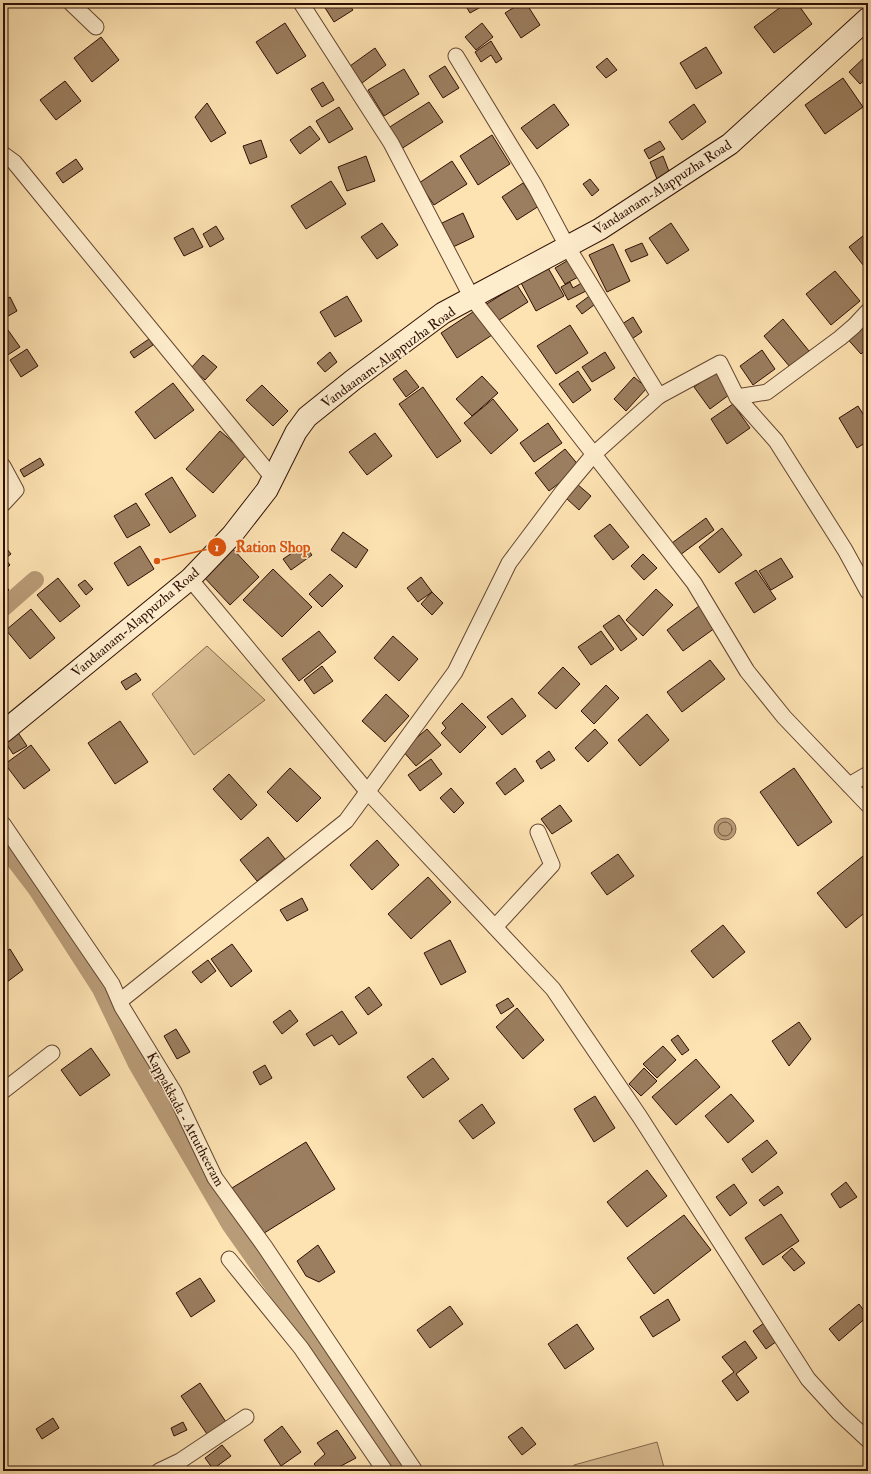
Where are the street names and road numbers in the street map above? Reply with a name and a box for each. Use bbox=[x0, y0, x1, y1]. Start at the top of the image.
street label: Vandaanam-Alappuzha Road bbox=[590, 136, 735, 239]
street label: Vandaanam-Alappuzha Road bbox=[318, 303, 459, 413]
street label: Vandaanam-Alappuzha Road bbox=[68, 564, 203, 682]
street label: Kappakkada - Attutheeram bbox=[142, 1049, 228, 1190]

